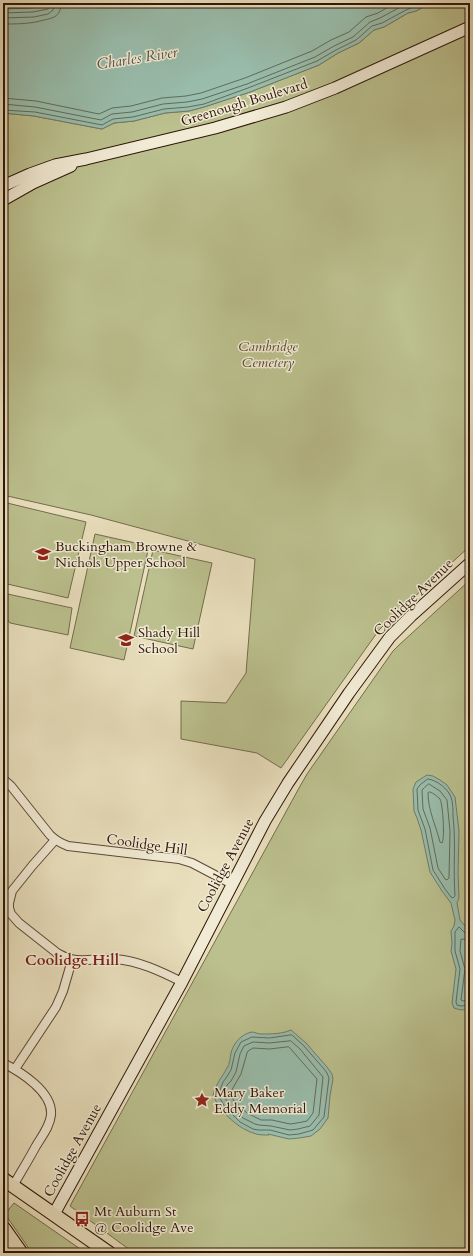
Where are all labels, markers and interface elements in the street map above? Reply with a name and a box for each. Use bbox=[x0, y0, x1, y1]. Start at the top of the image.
water label: Charles River bbox=[95, 42, 180, 74]
street label: Greenough Boulevard bbox=[178, 74, 310, 131]
park label: Cambridge Cemetery bbox=[238, 337, 298, 372]
place label: Buckingham Browne & Nichols Upper School bbox=[55, 537, 198, 572]
school or university icon: Buckingham Browne & Nichols Upper School bbox=[34, 545, 52, 563]
street label: Coolidge Avenue bbox=[369, 554, 457, 640]
place label: Shady Hill School bbox=[138, 623, 201, 658]
school or university icon: Shady Hill School bbox=[117, 631, 135, 649]
street label: Coolidge Avenue bbox=[193, 815, 258, 916]
street label: Coolidge Hill bbox=[105, 829, 189, 860]
district label: Coolidge Hill bbox=[25, 950, 120, 970]
place label: Mary Baker Eddy Memorial bbox=[214, 1083, 307, 1118]
place icon: Mary Baker Eddy Memorial bbox=[193, 1091, 211, 1109]
street label: Coolidge Avenue bbox=[39, 1100, 106, 1200]
place label: Mt Auburn St @ Coolidge Ave bbox=[94, 1202, 194, 1237]
bus stop icon: Mt Auburn St @ Coolidge Ave bbox=[73, 1210, 91, 1228]

